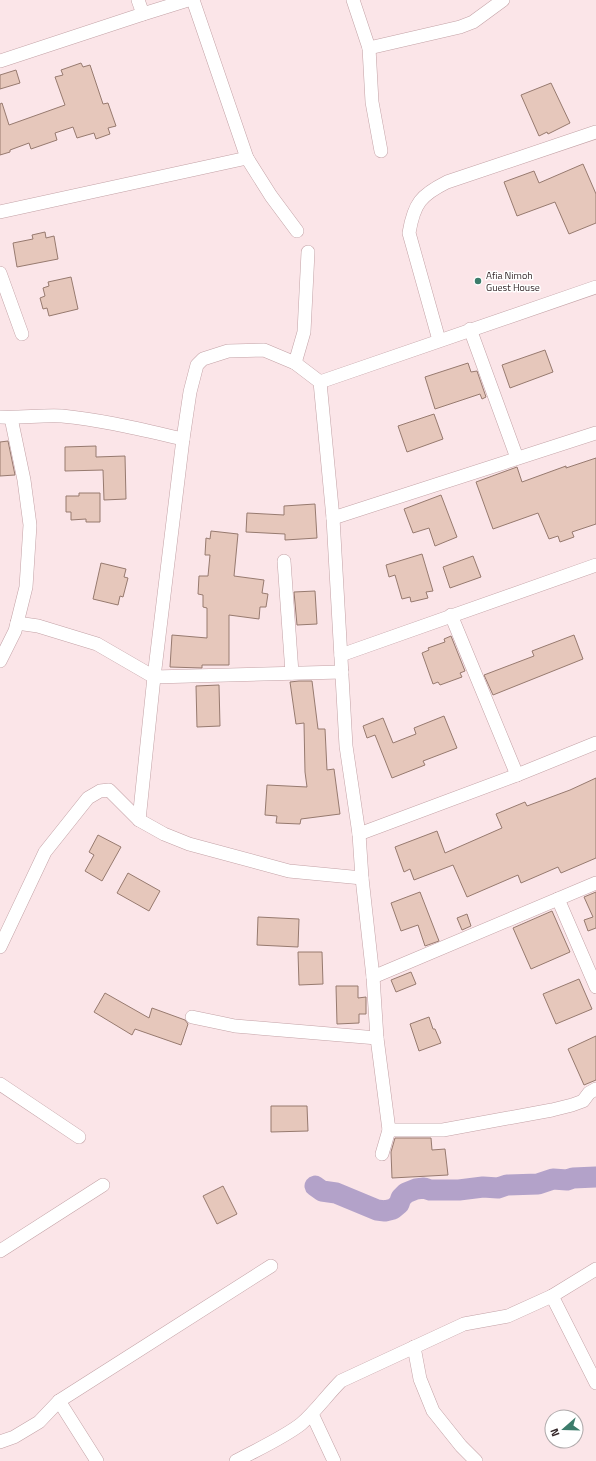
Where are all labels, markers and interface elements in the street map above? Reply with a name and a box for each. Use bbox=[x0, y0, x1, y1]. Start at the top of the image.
place label: Afia Nimoh Guest House bbox=[486, 268, 540, 295]
marker: Afia Nimoh Guest House bbox=[473, 276, 483, 286]
north arrow bbox=[544, 1409, 584, 1449]
text: N bbox=[546, 1426, 563, 1439]

